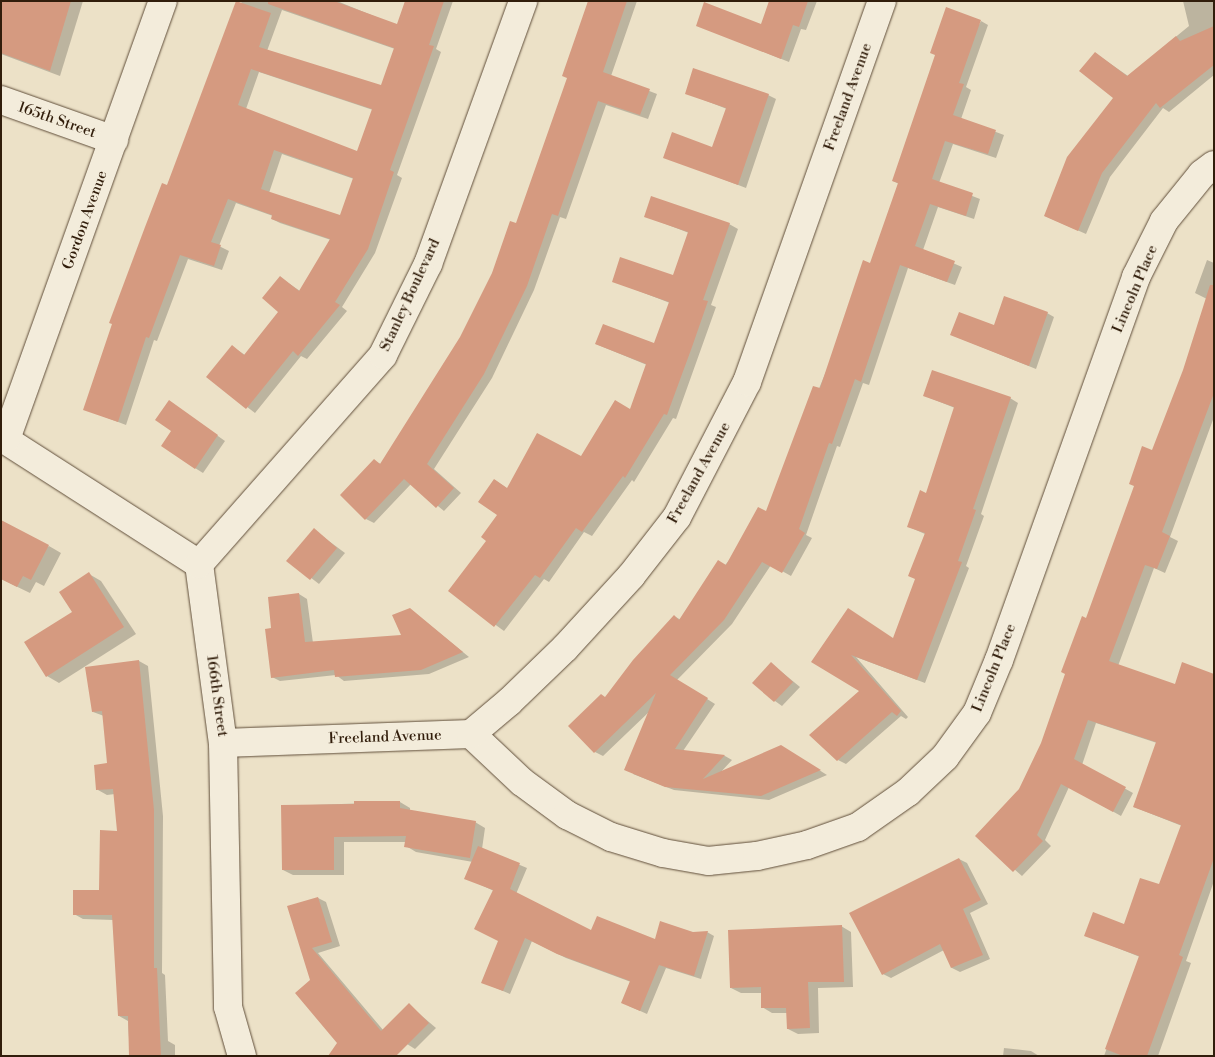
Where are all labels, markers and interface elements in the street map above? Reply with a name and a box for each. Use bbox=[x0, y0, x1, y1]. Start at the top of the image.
street label: Freeland Avenue bbox=[820, 41, 876, 153]
street label: 165th Street bbox=[16, 98, 98, 142]
street label: Gordon Avenue bbox=[59, 168, 111, 272]
street label: Stanley Boulevard bbox=[376, 236, 444, 354]
street label: Lincoln Place bbox=[1108, 242, 1162, 336]
street label: Freeland Avenue bbox=[664, 419, 734, 527]
street label: Lincoln Place bbox=[968, 621, 1020, 715]
street label: 166th Street bbox=[202, 654, 232, 738]
street label: Freeland Avenue bbox=[328, 726, 442, 748]

